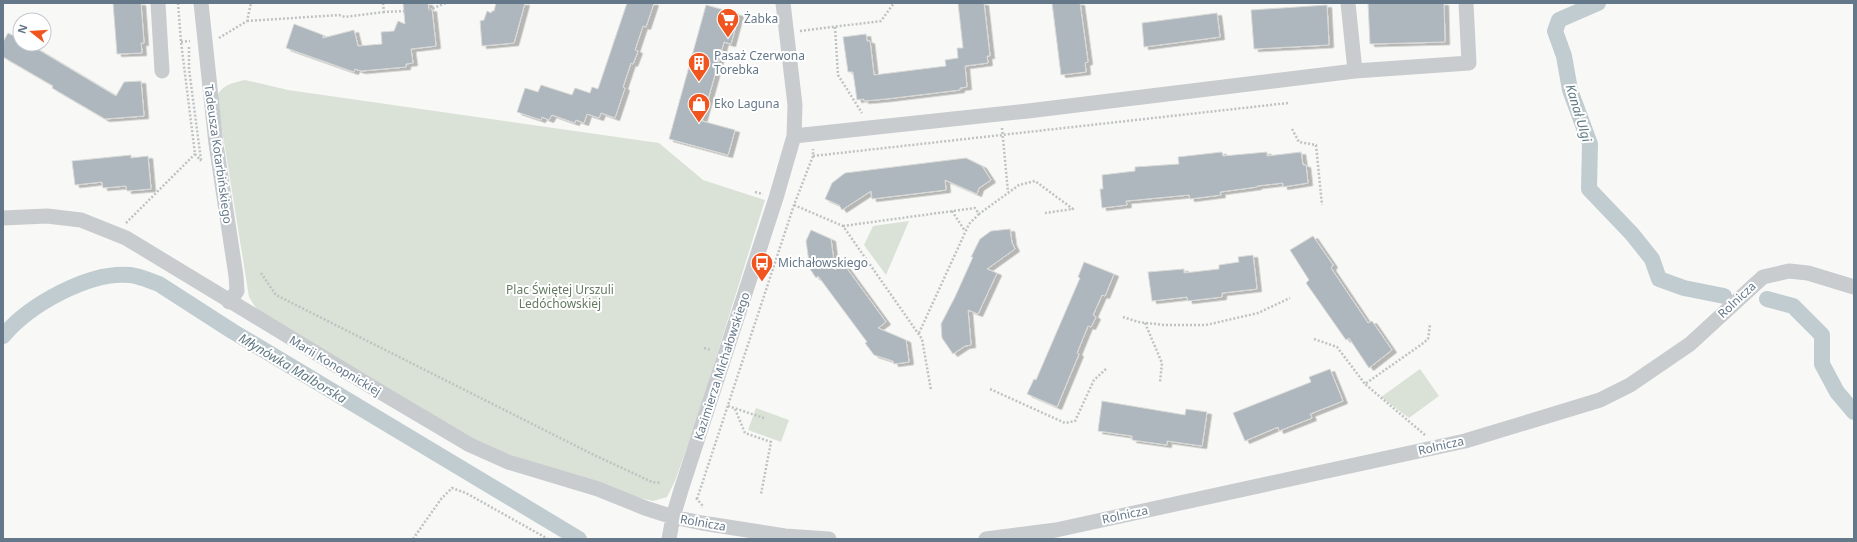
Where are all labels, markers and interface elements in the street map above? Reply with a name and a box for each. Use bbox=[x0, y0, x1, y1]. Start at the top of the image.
supermarket icon: Żabka bbox=[715, 6, 741, 39]
place label: Żabka bbox=[744, 10, 778, 27]
north arrow bbox=[12, 12, 52, 52]
text: N bbox=[13, 22, 30, 35]
place label: Pasaż Czerwona Torebka bbox=[714, 47, 805, 78]
building icon: Pasaż Czerwona Torebka bbox=[686, 50, 712, 83]
water label: Kanał Ulgi bbox=[1562, 82, 1596, 145]
street label: Tadeusza Kotarbińskiego bbox=[200, 83, 237, 225]
shop icon: Eko Laguna bbox=[686, 91, 712, 124]
place label: Eko Laguna bbox=[714, 95, 779, 112]
bus stop icon: Michałowskiego bbox=[749, 250, 775, 283]
place label: Michałowskiego bbox=[778, 254, 868, 271]
street label: Rolnicza bbox=[1714, 278, 1759, 322]
park label: Plac Świętej Urszuli Ledóchowskiej bbox=[506, 281, 614, 312]
street label: Kazimierza Michałowskiego bbox=[690, 290, 753, 442]
water label: Młynówka Malborska bbox=[236, 329, 351, 408]
street label: Marii Konopnickiej bbox=[286, 331, 384, 400]
street label: Rolnicza bbox=[1416, 432, 1465, 459]
street label: Rolnicza bbox=[1100, 501, 1149, 528]
street label: Rolnicza bbox=[679, 510, 727, 535]

